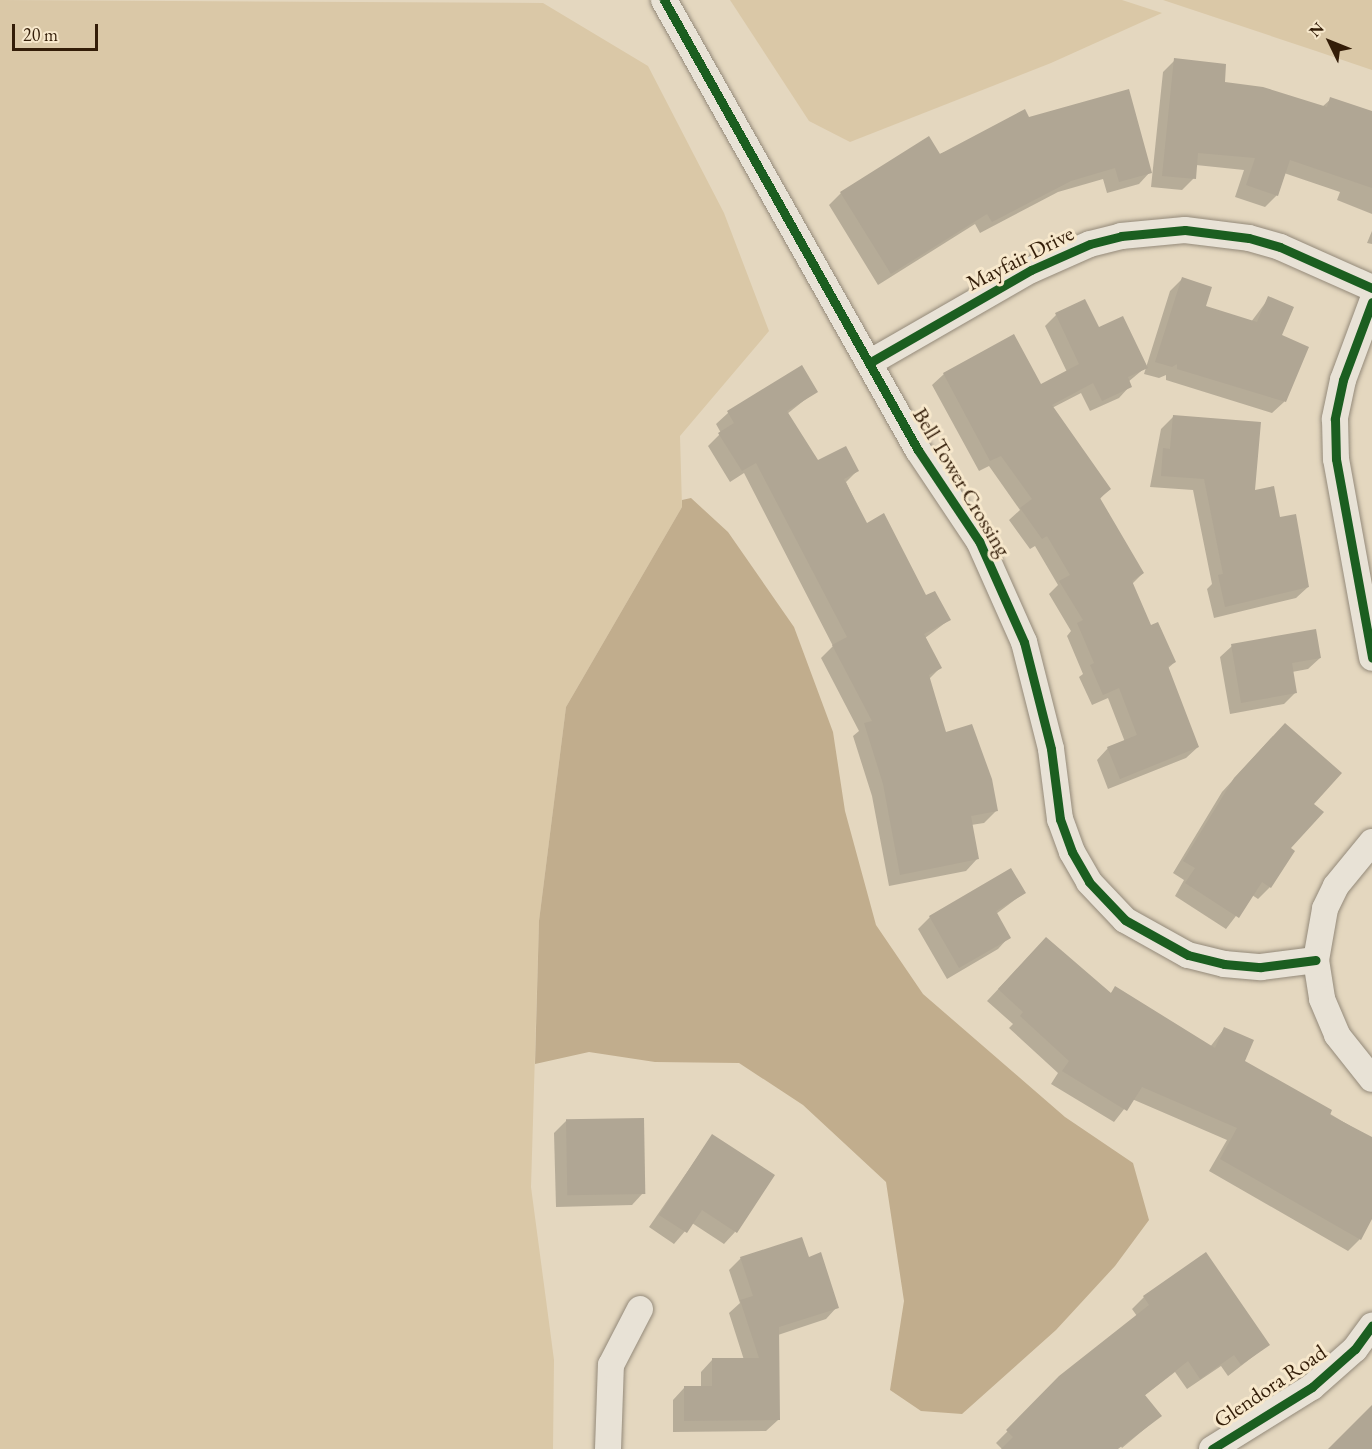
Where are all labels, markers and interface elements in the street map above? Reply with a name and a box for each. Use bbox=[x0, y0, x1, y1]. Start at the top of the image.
scale bar bbox=[15, 12, 100, 50]
north arrow bbox=[1300, 12, 1360, 72]
text: N bbox=[1304, 17, 1329, 41]
text: 20 m bbox=[23, 23, 58, 46]
street label: Mayfair Drive bbox=[962, 220, 1078, 296]
street label: Bell Tower Crossing bbox=[907, 403, 1017, 561]
street label: Glendora Road bbox=[1209, 1339, 1331, 1433]

